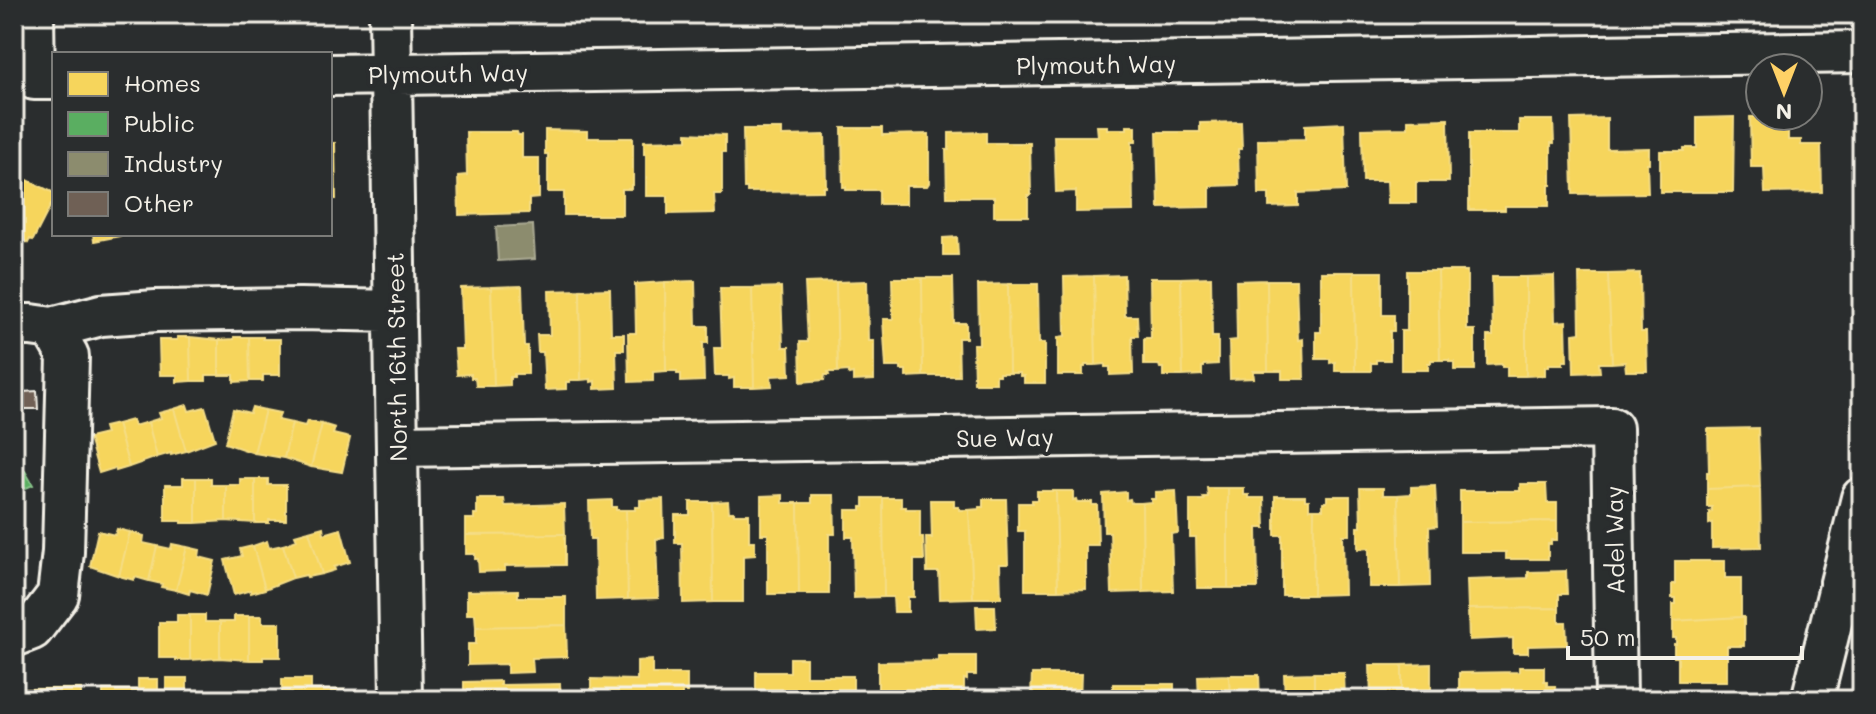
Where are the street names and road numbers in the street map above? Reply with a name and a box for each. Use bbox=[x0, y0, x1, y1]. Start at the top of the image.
street label: Plymouth Way bbox=[1016, 47, 1176, 81]
street label: Plymouth Way bbox=[368, 56, 528, 90]
street label: North 16th Street bbox=[379, 252, 413, 462]
street label: Sue Way bbox=[956, 421, 1054, 453]
street label: Adel Way bbox=[1598, 485, 1630, 595]

